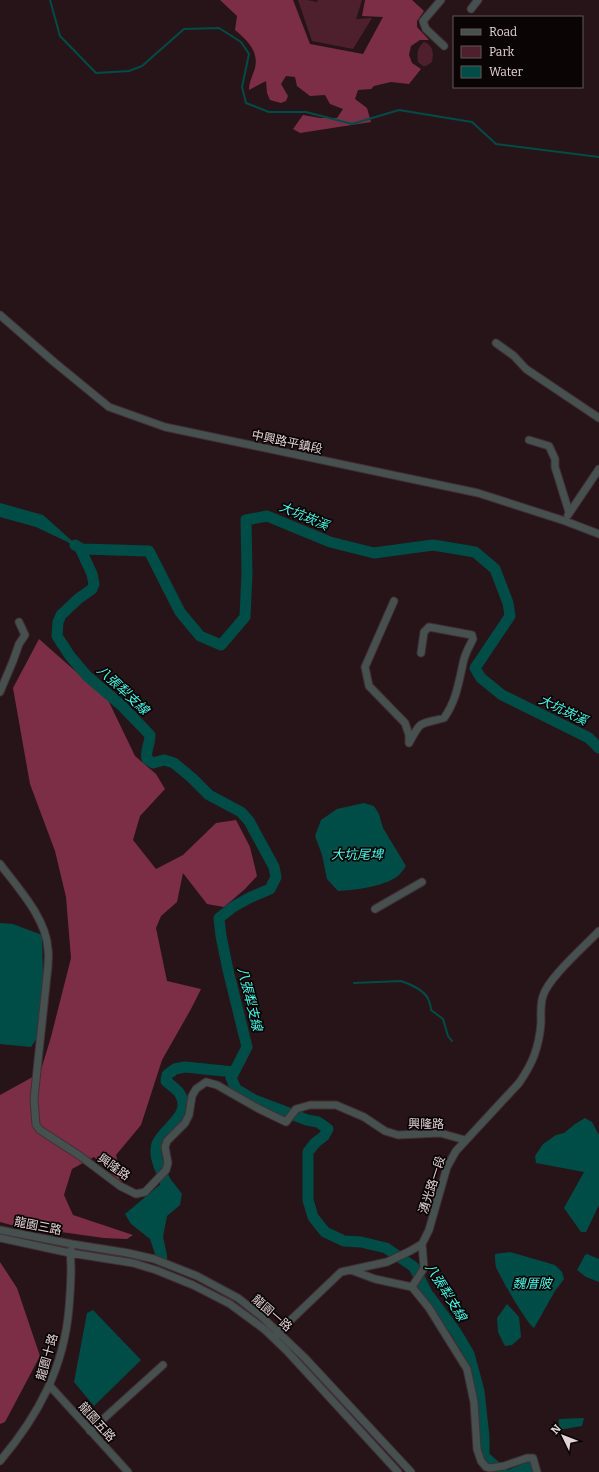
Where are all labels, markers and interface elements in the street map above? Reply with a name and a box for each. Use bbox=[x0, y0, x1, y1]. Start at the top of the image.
legend bbox=[453, 16, 583, 88]
text: Road bbox=[489, 25, 517, 39]
text: Park bbox=[489, 45, 515, 59]
text: Water bbox=[489, 65, 524, 79]
street label: 中興路平鎮段 bbox=[250, 428, 324, 456]
water label: 大坑崁溪 bbox=[277, 499, 333, 534]
water label: 八張犁支線 bbox=[94, 662, 153, 719]
water label: 大坑崁溪 bbox=[536, 692, 591, 729]
water label: 大坑尾埤 bbox=[331, 847, 385, 862]
water label: 八張犁支線 bbox=[235, 966, 266, 1034]
street label: 興隆路 bbox=[408, 1117, 444, 1131]
street label: 興隆路 bbox=[95, 1151, 133, 1183]
street label: 湧光路一段 bbox=[416, 1154, 448, 1216]
street label: 龍園三路 bbox=[13, 1215, 63, 1237]
water label: 八張犁支線 bbox=[422, 1260, 471, 1325]
water label: 魏厝陂 bbox=[512, 1276, 553, 1291]
street label: 龍園一路 bbox=[249, 1292, 295, 1334]
street label: 龍園十路 bbox=[34, 1332, 60, 1382]
street label: 龍園五路 bbox=[76, 1399, 118, 1445]
north arrow bbox=[543, 1416, 583, 1456]
text: N bbox=[548, 1422, 564, 1437]

